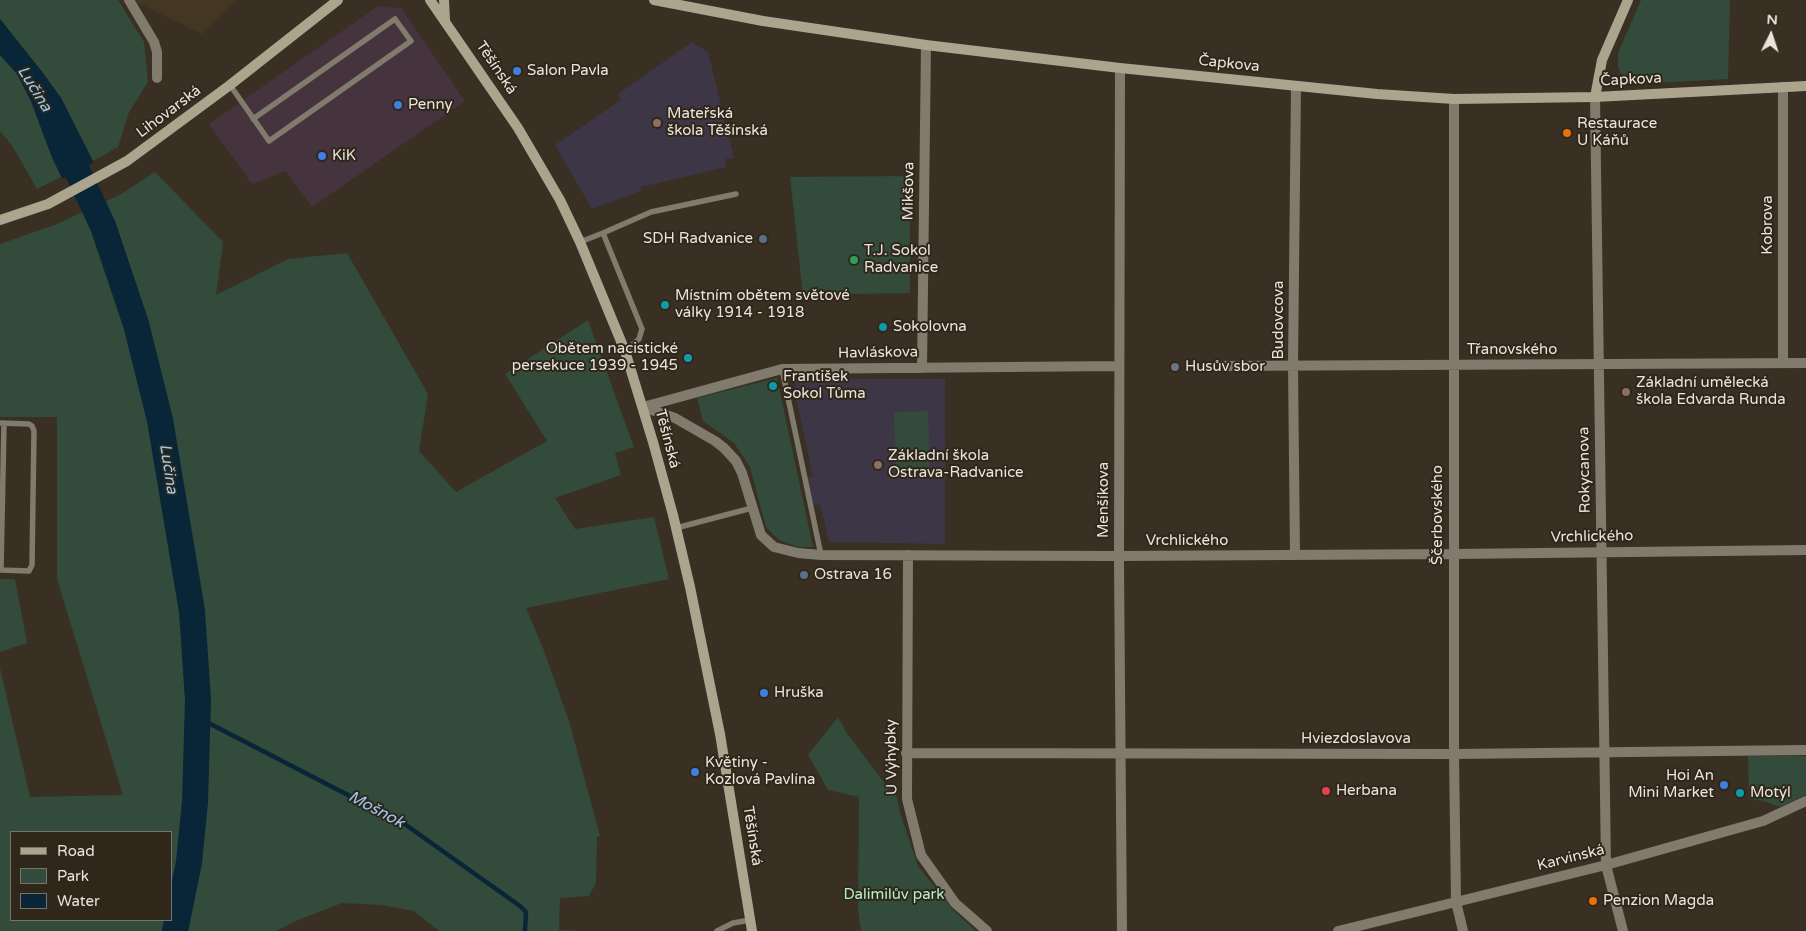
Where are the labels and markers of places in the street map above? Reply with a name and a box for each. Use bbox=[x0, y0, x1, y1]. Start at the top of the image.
place label: Salon Pavla bbox=[527, 62, 609, 80]
marker: Salon Pavla bbox=[511, 65, 523, 77]
place label: Penny bbox=[408, 96, 453, 114]
marker: Penny bbox=[392, 99, 404, 111]
place label: Mateřská škola Těšínská bbox=[667, 105, 768, 140]
place label: Restaurace U Káňů bbox=[1577, 115, 1657, 150]
marker: Mateřská škola Těšínská bbox=[651, 117, 663, 129]
marker: Restaurace U Káňů bbox=[1561, 127, 1573, 139]
place label: KiK bbox=[332, 147, 356, 165]
marker: KiK bbox=[316, 150, 328, 162]
place label: SDH Radvanice bbox=[643, 230, 753, 248]
marker: SDH Radvanice bbox=[757, 233, 769, 245]
place label: T.J. Sokol Radvanice bbox=[864, 242, 938, 277]
marker: T.J. Sokol Radvanice bbox=[848, 254, 860, 266]
place label: Místním obětem světové války 1914 - 1918 bbox=[675, 287, 850, 322]
marker: Místním obětem světové války 1914 - 1918 bbox=[659, 299, 671, 311]
place label: Sokolovna bbox=[893, 318, 967, 336]
marker: Sokolovna bbox=[877, 321, 889, 333]
place label: Obětem nacistické persekuce 1939 - 1945 bbox=[512, 340, 678, 375]
marker: Obětem nacistické persekuce 1939 - 1945 bbox=[682, 352, 694, 364]
place label: Husův sbor bbox=[1185, 358, 1265, 376]
marker: Husův sbor bbox=[1169, 361, 1181, 373]
place label: František Sokol Tůma bbox=[783, 368, 866, 403]
place label: Základní umělecká škola Edvarda Runda bbox=[1636, 374, 1786, 409]
marker: František Sokol Tůma bbox=[767, 380, 779, 392]
marker: Základní umělecká škola Edvarda Runda bbox=[1620, 386, 1632, 398]
place label: Základní škola Ostrava-Radvanice bbox=[888, 447, 1024, 482]
marker: Základní škola Ostrava-Radvanice bbox=[872, 459, 884, 471]
place label: Ostrava 16 bbox=[814, 566, 892, 584]
marker: Ostrava 16 bbox=[798, 569, 810, 581]
place label: Hruška bbox=[774, 684, 824, 702]
marker: Hruška bbox=[758, 687, 770, 699]
place label: Květiny - Kozlová Pavlína bbox=[705, 754, 816, 789]
marker: Květiny - Kozlová Pavlína bbox=[689, 766, 701, 778]
place label: Hoi An Mini Market bbox=[1628, 767, 1714, 802]
marker: Hoi An Mini Market bbox=[1718, 779, 1730, 791]
place label: Herbana bbox=[1336, 782, 1397, 800]
place label: Motýl bbox=[1750, 784, 1791, 802]
marker: Herbana bbox=[1320, 785, 1332, 797]
marker: Motýl bbox=[1734, 787, 1746, 799]
place label: Penzion Magda bbox=[1603, 892, 1714, 910]
marker: Penzion Magda bbox=[1587, 895, 1599, 907]

